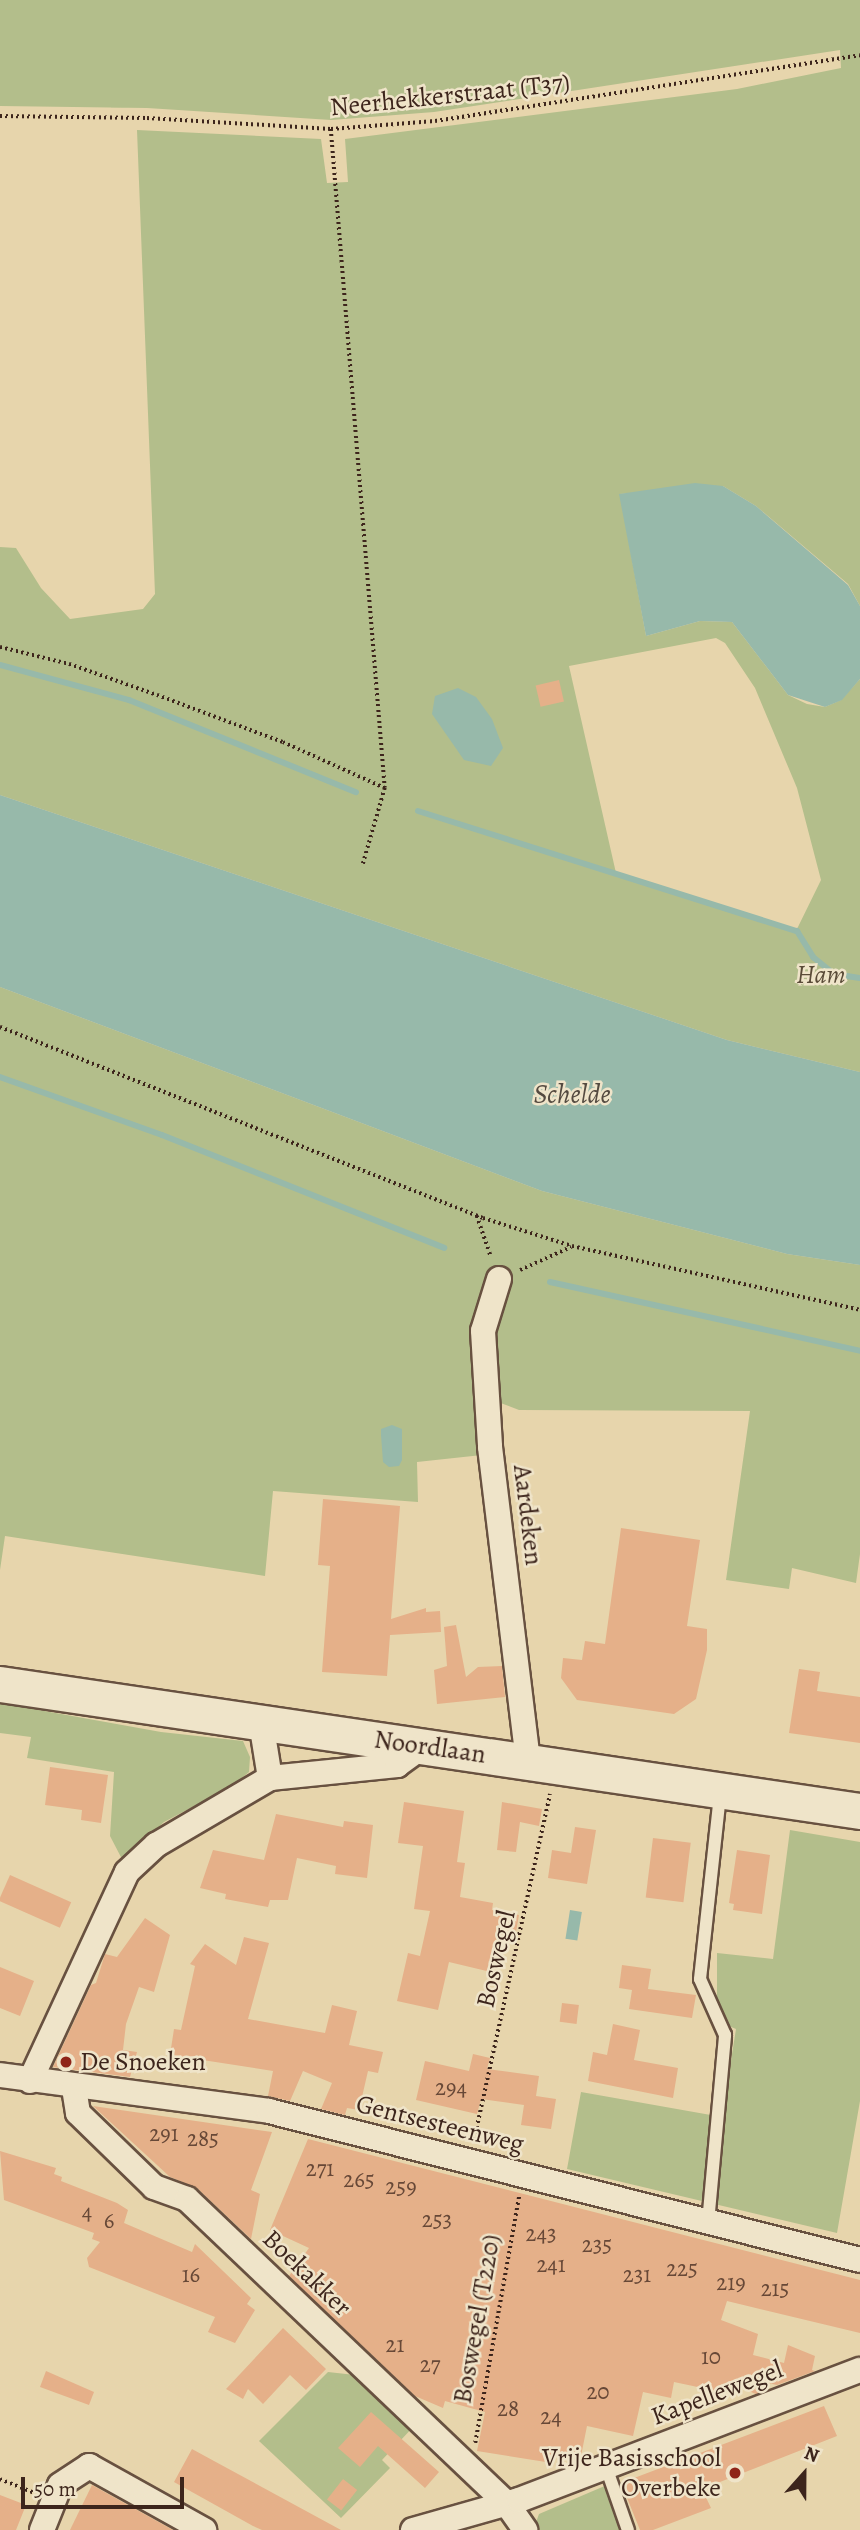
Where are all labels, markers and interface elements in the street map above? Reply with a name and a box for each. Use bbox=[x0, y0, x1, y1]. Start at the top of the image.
street label: Neerhekkerstraat (T37) bbox=[329, 67, 571, 123]
park label: Ham bbox=[796, 959, 846, 991]
water label: Schelde bbox=[533, 1077, 611, 1111]
street label: Aardeken bbox=[506, 1463, 550, 1567]
street label: Noordlaan bbox=[372, 1724, 488, 1770]
street label: Boswegel bbox=[470, 1907, 522, 2011]
place label: De Snoeken bbox=[80, 2046, 206, 2078]
marker: De Snoeken bbox=[58, 2054, 74, 2070]
house number: 294 bbox=[435, 2074, 467, 2102]
street label: Gentsesteenweg bbox=[353, 2088, 527, 2160]
house number: 291 bbox=[149, 2120, 179, 2148]
house number: 285 bbox=[187, 2125, 219, 2153]
house number: 271 bbox=[306, 2155, 334, 2183]
house number: 265 bbox=[343, 2166, 375, 2194]
house number: 259 bbox=[385, 2173, 417, 2201]
house number: 4 bbox=[82, 2198, 92, 2226]
house number: 253 bbox=[422, 2206, 452, 2234]
house number: 6 bbox=[104, 2207, 114, 2235]
house number: 243 bbox=[526, 2220, 556, 2248]
street label: Boekakker bbox=[256, 2223, 358, 2323]
house number: 235 bbox=[582, 2231, 612, 2259]
street label: Boswegel (T220) bbox=[447, 2232, 507, 2406]
house number: 241 bbox=[536, 2251, 566, 2279]
house number: 225 bbox=[666, 2255, 698, 2283]
house number: 16 bbox=[182, 2261, 200, 2289]
house number: 231 bbox=[623, 2261, 651, 2289]
house number: 219 bbox=[716, 2269, 746, 2297]
house number: 215 bbox=[761, 2275, 789, 2303]
house number: 21 bbox=[386, 2331, 404, 2359]
house number: 10 bbox=[701, 2343, 721, 2371]
house number: 27 bbox=[420, 2351, 440, 2379]
street label: Kapellewegel bbox=[647, 2354, 787, 2432]
house number: 20 bbox=[586, 2378, 610, 2406]
house number: 28 bbox=[497, 2395, 519, 2423]
house number: 24 bbox=[540, 2403, 562, 2431]
north arrow bbox=[769, 2439, 839, 2509]
text: N bbox=[800, 2440, 823, 2469]
place label: Vrije Basisschool Overbeke bbox=[542, 2442, 721, 2504]
scale bar bbox=[24, 2464, 187, 2508]
marker: Vrije Basisschool Overbeke bbox=[727, 2465, 743, 2481]
text: 50 m bbox=[34, 2475, 76, 2503]

